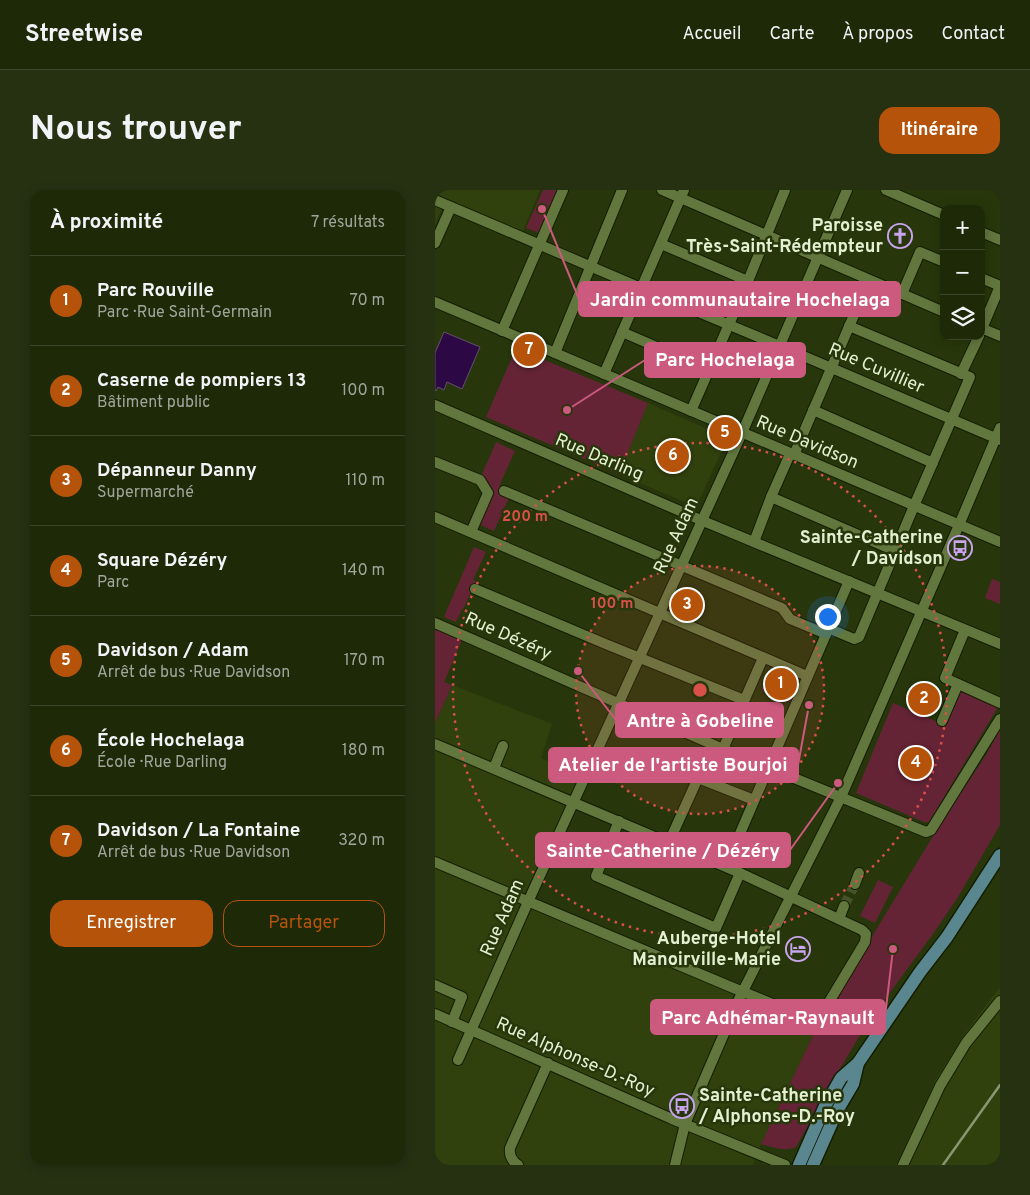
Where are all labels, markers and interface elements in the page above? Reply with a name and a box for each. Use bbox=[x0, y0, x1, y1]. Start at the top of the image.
text: Streetwise bbox=[25, 20, 143, 50]
text: Accueil bbox=[682, 23, 741, 46]
text: Carte bbox=[769, 23, 814, 46]
text: À propos bbox=[842, 23, 913, 46]
text: Contact bbox=[941, 23, 1005, 46]
button: Itinéraire bbox=[879, 107, 1000, 154]
text: Nous trouver bbox=[30, 108, 242, 152]
map controls bbox=[940, 205, 985, 340]
button: + bbox=[940, 205, 985, 250]
text: À proximité bbox=[50, 209, 163, 236]
text: 7 résultats bbox=[311, 213, 385, 233]
place label: Paroisse Très-Saint-Rédempteur bbox=[686, 215, 883, 259]
church icon: Paroisse Très-Saint-Rédempteur bbox=[887, 223, 913, 249]
button: − bbox=[940, 250, 985, 295]
text: Parc Rouville bbox=[97, 279, 214, 303]
callout: Jardin communautaire Hochelaga bbox=[579, 282, 900, 316]
text: Jardin communautaire Hochelaga bbox=[590, 289, 890, 313]
text: 1 bbox=[63, 291, 69, 311]
text: 70 m bbox=[350, 291, 385, 311]
button: layers bbox=[940, 295, 985, 340]
text: Parc · Rue Saint-Germain bbox=[97, 303, 272, 323]
pin: 7 bbox=[513, 331, 545, 369]
street label: Rue Cuvillier bbox=[824, 338, 928, 400]
callout: Parc Hochelaga bbox=[645, 343, 805, 377]
text: Parc Hochelaga bbox=[655, 349, 795, 373]
text: Caserne de pompiers 13 bbox=[97, 369, 306, 393]
text: 2 bbox=[61, 381, 71, 401]
text: 100 m bbox=[341, 381, 385, 401]
text: Bâtiment public bbox=[97, 393, 210, 413]
street label: Rue Davidson bbox=[752, 411, 862, 475]
pin: 5 bbox=[709, 414, 741, 452]
street label: Rue Darling bbox=[551, 429, 647, 487]
pin: 6 bbox=[657, 437, 689, 475]
text: Dépanneur Danny bbox=[97, 459, 257, 483]
text: 3 bbox=[61, 471, 71, 491]
text: 110 m bbox=[345, 471, 385, 491]
text: Supermarché bbox=[97, 483, 194, 503]
street label: Rue Adam bbox=[649, 494, 705, 578]
text: 200 m bbox=[502, 508, 548, 527]
place label: Sainte-Catherine / Davidson bbox=[800, 527, 943, 571]
bus stop icon: Sainte-Catherine / Davidson bbox=[947, 535, 973, 561]
text: Square Dézéry bbox=[97, 549, 227, 573]
text: 4 bbox=[61, 561, 71, 581]
text: 140 m bbox=[342, 561, 385, 581]
text: Parc bbox=[97, 573, 129, 593]
pin: 3 bbox=[671, 586, 703, 624]
text: 100 m bbox=[591, 595, 633, 614]
your location bbox=[815, 604, 841, 630]
street label: Rue Dézéry bbox=[461, 608, 555, 666]
text: Davidson / Adam bbox=[97, 639, 249, 663]
text: 5 bbox=[61, 651, 71, 671]
text: 170 m bbox=[344, 651, 385, 671]
text: Arrêt de bus · Rue Davidson bbox=[97, 663, 290, 683]
pin: 1 bbox=[765, 665, 797, 703]
pin: 2 bbox=[908, 680, 940, 718]
centre of rings bbox=[691, 681, 709, 699]
callout: Antre à Gobeline bbox=[616, 703, 783, 737]
text: Antre à Gobeline bbox=[626, 710, 774, 734]
text: École Hochelaga bbox=[97, 729, 245, 753]
text: 6 bbox=[61, 741, 71, 761]
text: 180 m bbox=[342, 741, 385, 761]
pin: 4 bbox=[900, 744, 932, 782]
callout: Atelier de l'artiste Bourjoi bbox=[549, 748, 798, 782]
text: École · Rue Darling bbox=[97, 753, 227, 773]
text: Atelier de l'artiste Bourjoi bbox=[558, 754, 788, 778]
text: Davidson / La Fontaine bbox=[97, 819, 300, 843]
text: 7 bbox=[62, 831, 70, 851]
text: 320 m bbox=[338, 831, 385, 851]
callout: Sainte-Catherine / Dézéry bbox=[536, 833, 790, 867]
text: Sainte-Catherine / Dézéry bbox=[546, 840, 780, 864]
text: Arrêt de bus · Rue Davidson bbox=[97, 843, 290, 863]
street label: Rue Adam bbox=[476, 876, 530, 960]
button: Enregistrer bbox=[50, 900, 213, 947]
button: Partager bbox=[223, 900, 385, 947]
place label: Auberge-Hotel Manoirville-Marie bbox=[632, 928, 781, 972]
hotel icon: Auberge-Hotel Manoirville-Marie bbox=[785, 936, 811, 962]
callout: Parc Adhémar-Raynault bbox=[651, 1000, 885, 1034]
text: Parc Adhémar-Raynault bbox=[661, 1007, 875, 1031]
street label: Rue Alphonse-D.-Roy bbox=[492, 1013, 658, 1103]
place label: Sainte-Catherine / Alphonse-D.-Roy bbox=[698, 1085, 855, 1129]
bus stop icon: Sainte-Catherine / Alphonse-D.-Roy bbox=[669, 1093, 695, 1119]

